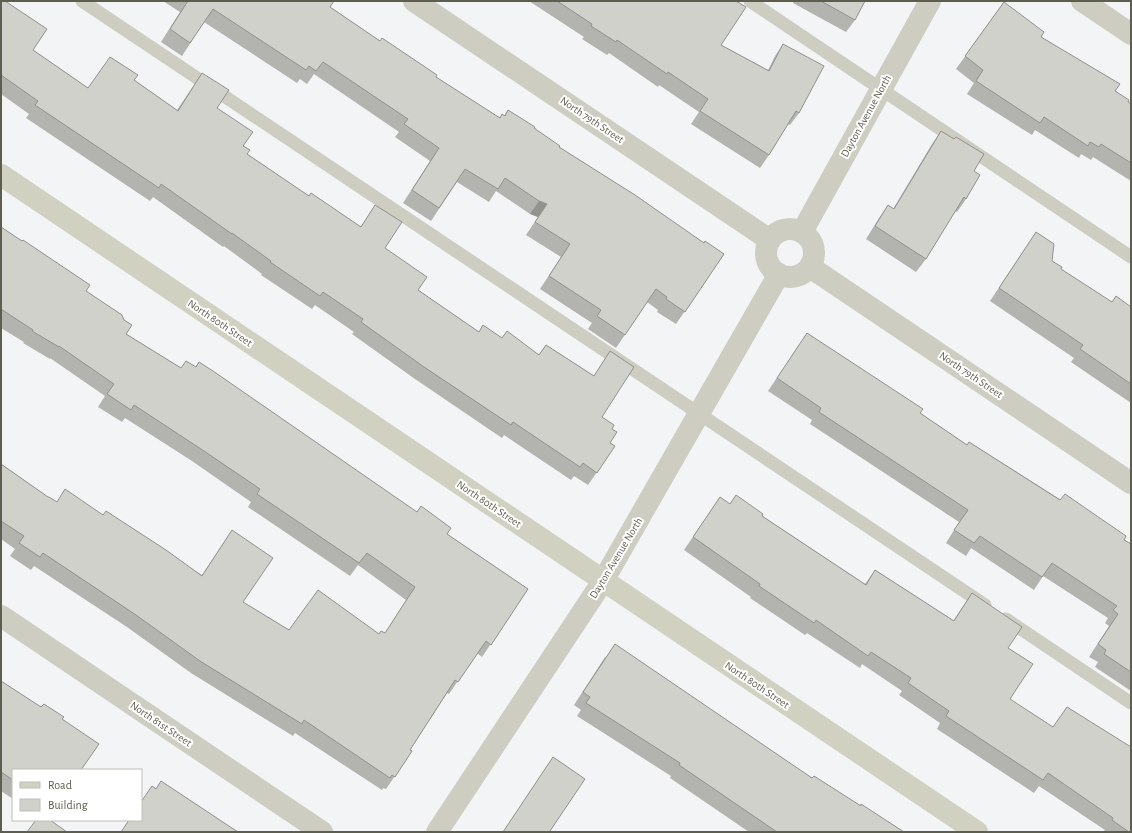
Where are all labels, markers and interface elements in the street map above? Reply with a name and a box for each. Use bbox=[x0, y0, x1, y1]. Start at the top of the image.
street label: Dayton Avenue North bbox=[839, 73, 893, 159]
street label: North 79th Street bbox=[558, 95, 626, 145]
street label: North 80th Street bbox=[186, 297, 255, 349]
street label: North 79th Street bbox=[937, 350, 1005, 400]
street label: North 80th Street bbox=[455, 478, 524, 530]
street label: Dayton Avenue North bbox=[588, 516, 644, 600]
street label: North 80th Street bbox=[723, 659, 792, 711]
street label: North 81st Street bbox=[128, 699, 194, 749]
legend bbox=[12, 769, 142, 821]
text: Road bbox=[48, 779, 72, 791]
text: Building bbox=[48, 799, 88, 811]

